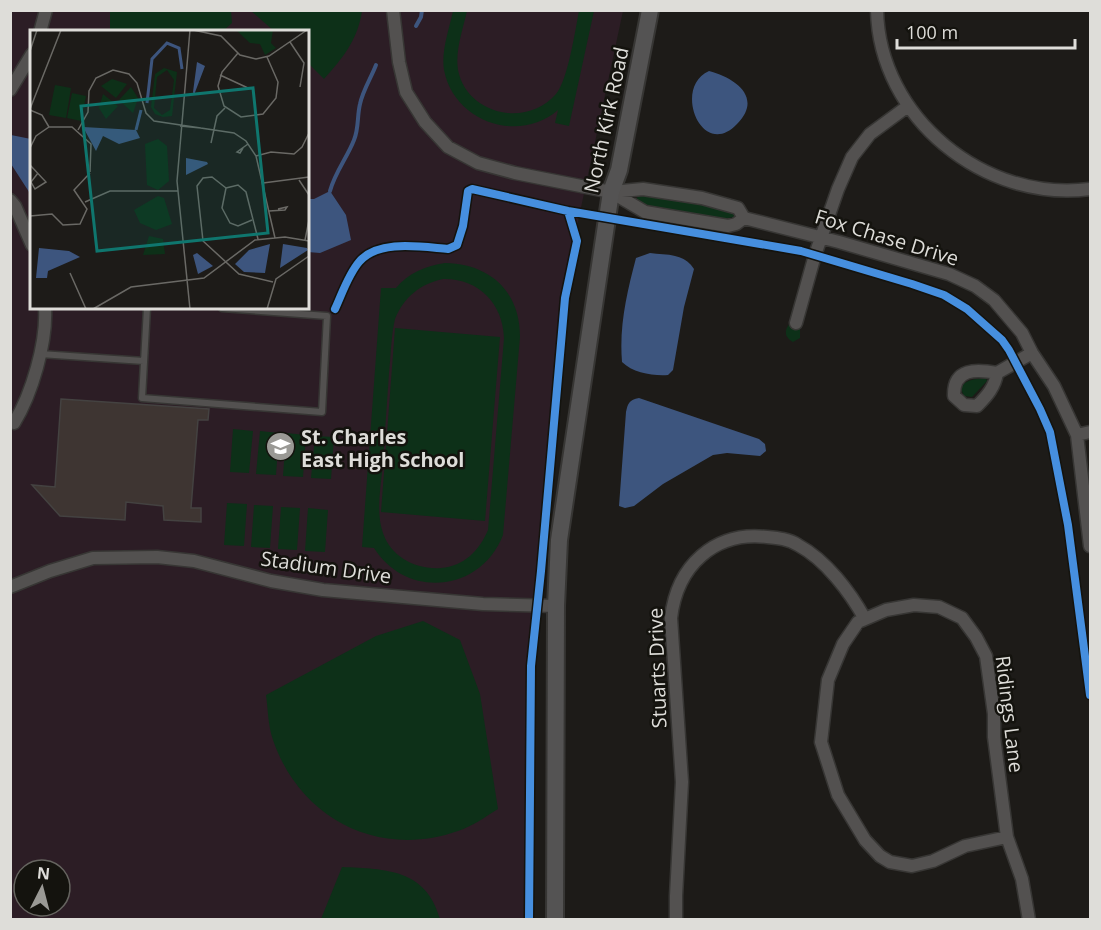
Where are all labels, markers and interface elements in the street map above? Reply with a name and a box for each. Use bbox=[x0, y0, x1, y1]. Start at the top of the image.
scale bar bbox=[897, 12, 1076, 50]
text: 100 m bbox=[906, 20, 958, 44]
inset map bbox=[30, 30, 309, 309]
street label: North Kirk Road bbox=[577, 44, 635, 196]
street label: Fox Chase Drive bbox=[812, 202, 962, 272]
place label: St. Charles East High School bbox=[301, 423, 464, 473]
school or university icon: St. Charles East High School bbox=[264, 431, 296, 463]
street label: Stadium Drive bbox=[259, 544, 393, 590]
street label: Stuarts Drive bbox=[641, 607, 673, 729]
street label: Ridings Lane bbox=[989, 654, 1031, 774]
north arrow bbox=[12, 858, 72, 918]
text: N bbox=[36, 861, 51, 885]

